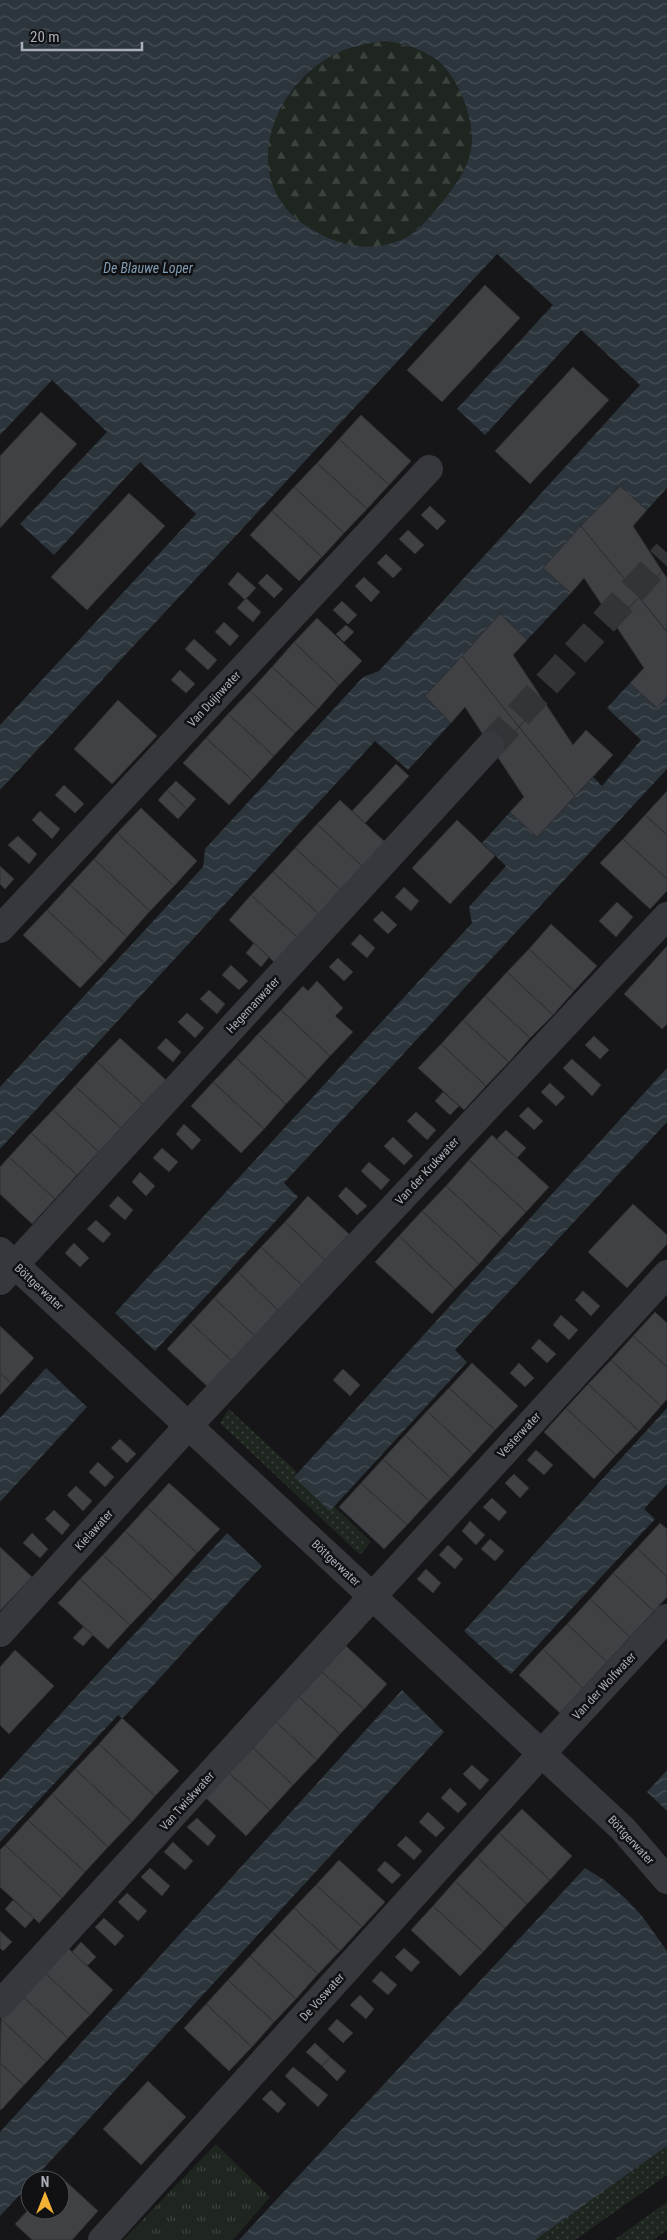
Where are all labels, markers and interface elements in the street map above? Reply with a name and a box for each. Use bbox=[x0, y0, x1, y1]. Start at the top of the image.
scale bar bbox=[22, 20, 142, 52]
text: 20 m bbox=[30, 28, 60, 46]
water label: De Blauwe Loper bbox=[103, 260, 194, 276]
street label: Van Duijnwater bbox=[185, 668, 244, 730]
street label: Hegemanwater bbox=[223, 974, 283, 1036]
street label: Van der Krukwater bbox=[392, 1134, 462, 1207]
street label: Böttgerwater bbox=[12, 1261, 66, 1313]
street label: Vesterwater bbox=[494, 1409, 544, 1461]
street label: Kielawater bbox=[72, 1507, 116, 1553]
street label: Böttgerwater bbox=[309, 1537, 363, 1589]
street label: Van der Wolfwater bbox=[569, 1649, 639, 1722]
street label: Van Twiskwater bbox=[157, 1768, 217, 1833]
street label: Böttgerwater bbox=[605, 1813, 657, 1867]
street label: De Voswater bbox=[297, 1970, 347, 2024]
north arrow bbox=[20, 2170, 70, 2220]
text: N bbox=[41, 2174, 49, 2190]

